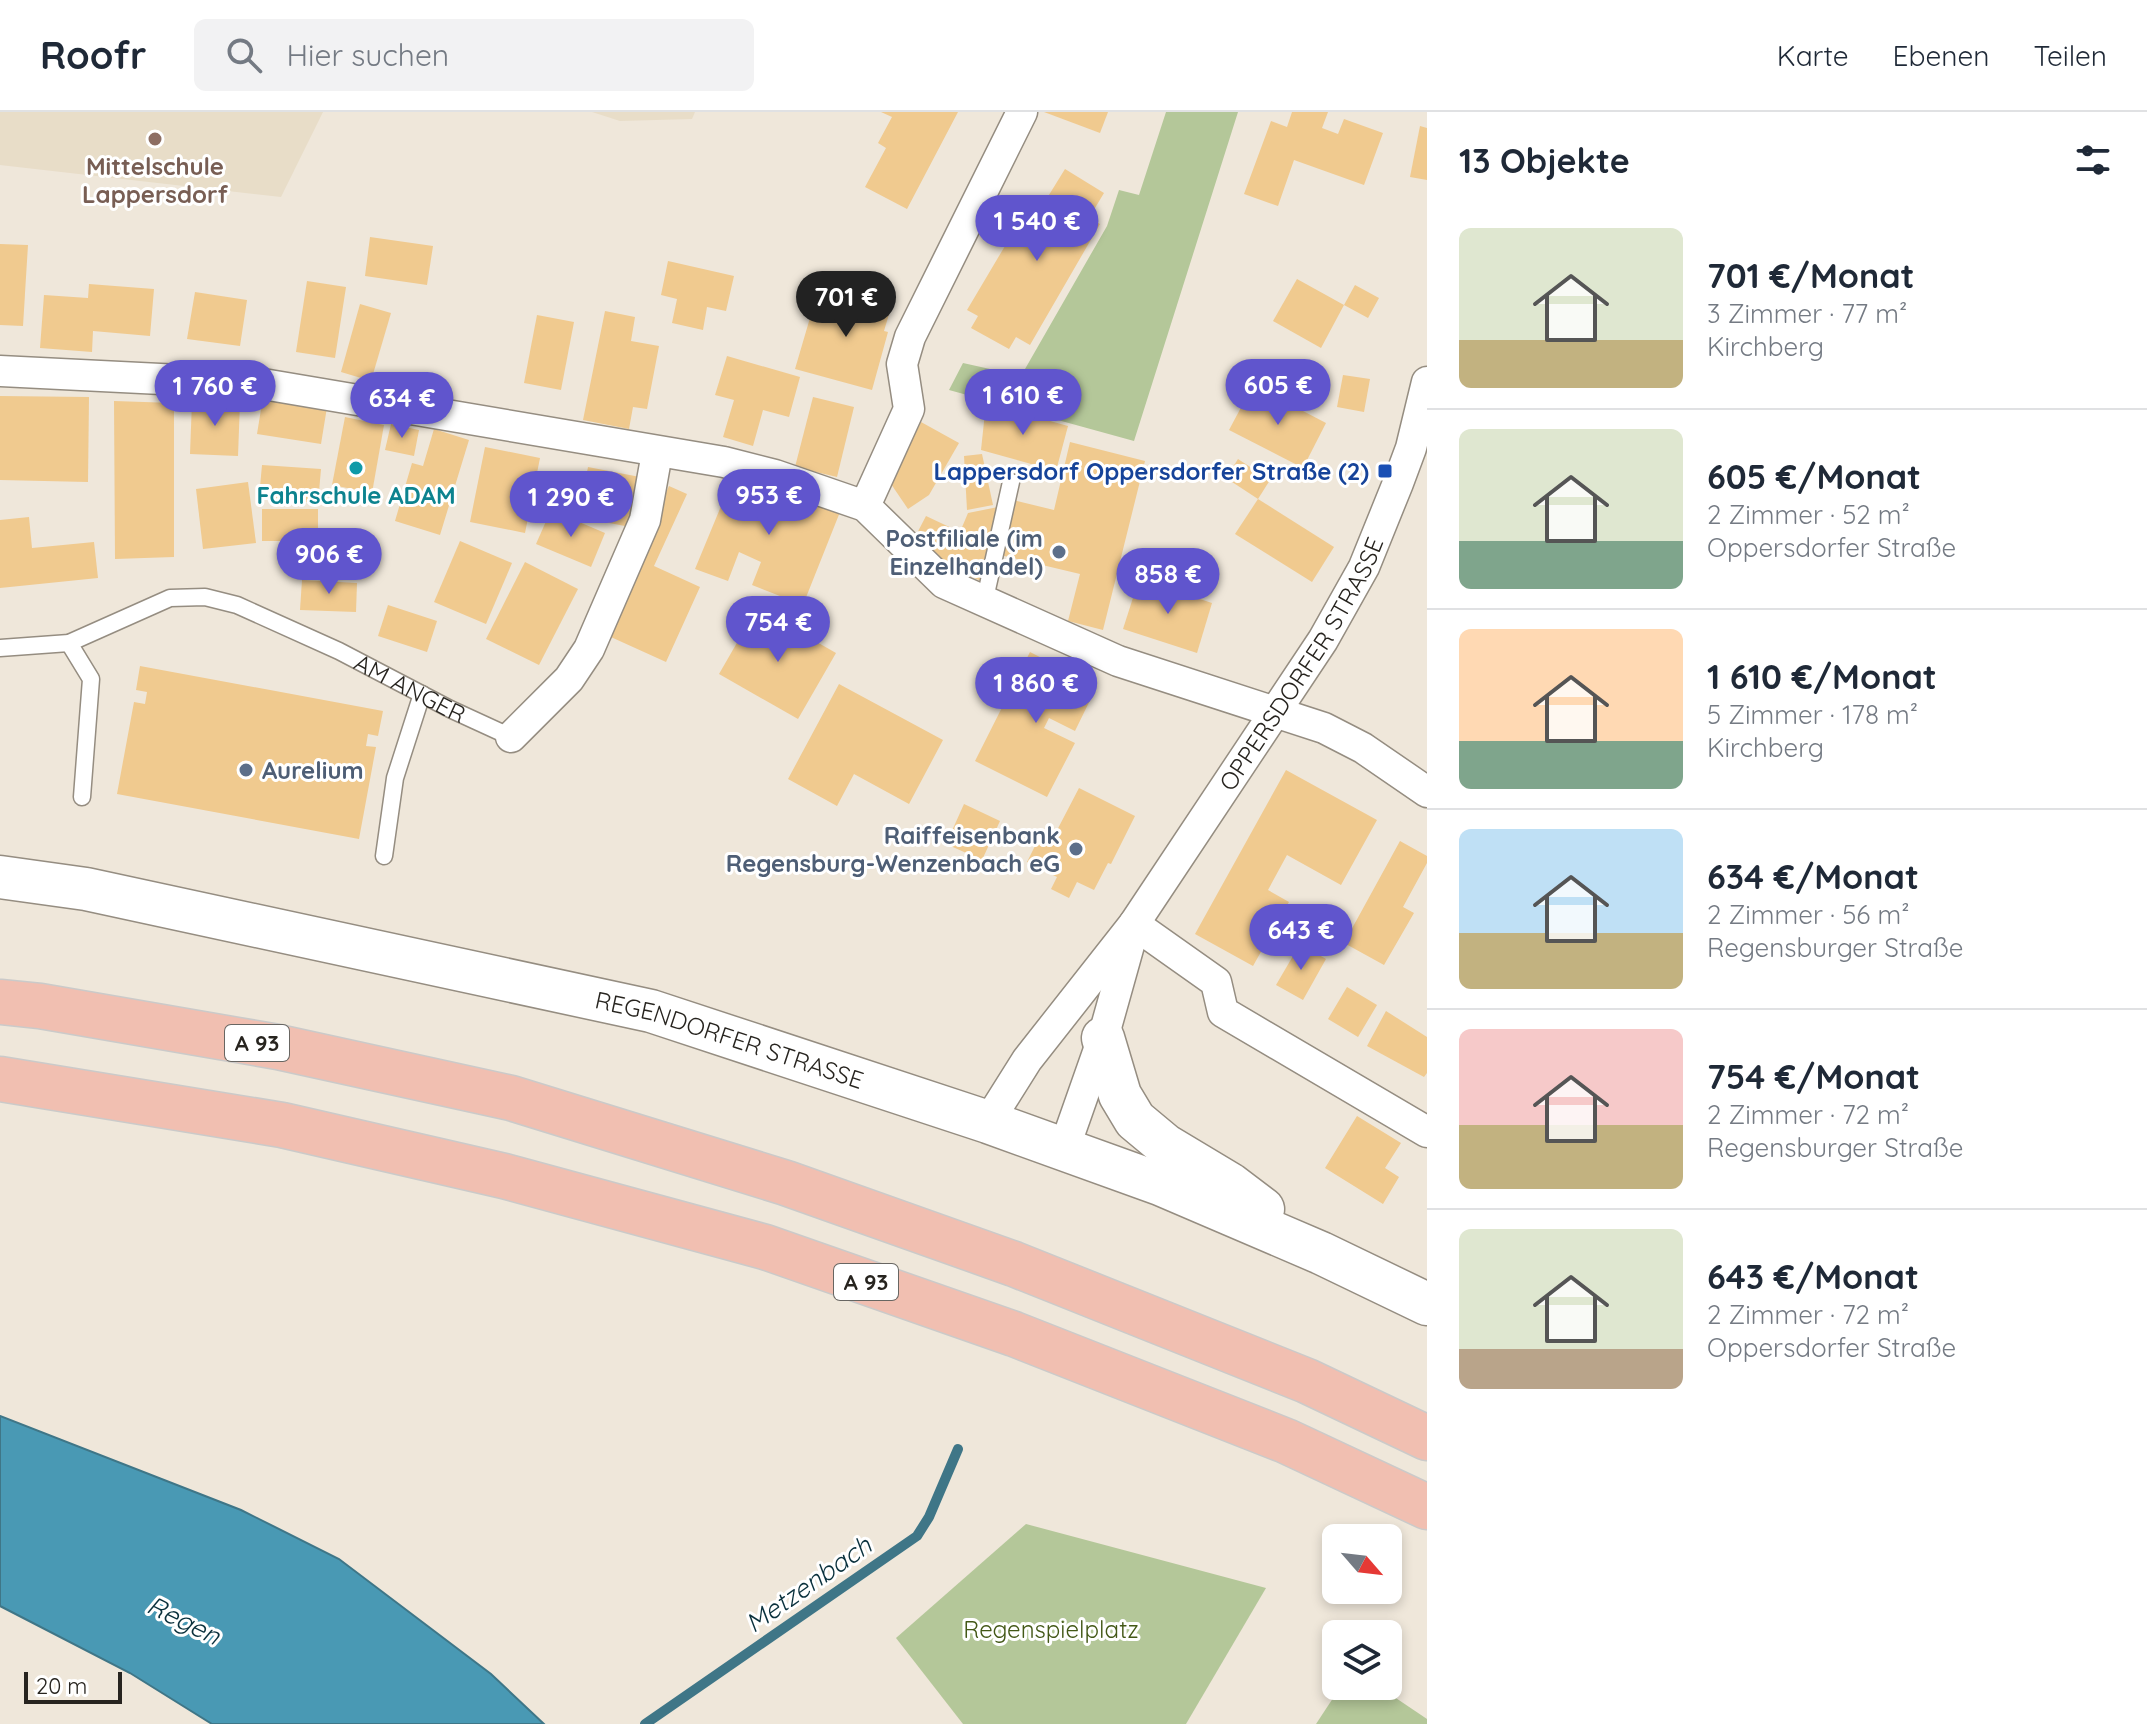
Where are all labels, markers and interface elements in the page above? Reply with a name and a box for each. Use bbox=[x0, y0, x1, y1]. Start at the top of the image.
search box bbox=[194, 19, 754, 91]
text: Roofr bbox=[40, 31, 146, 79]
icon: search bbox=[222, 33, 266, 77]
text: Hier suchen bbox=[286, 36, 449, 74]
text: Karte bbox=[1777, 38, 1849, 73]
text: Ebenen bbox=[1893, 38, 1989, 73]
text: Teilen bbox=[2033, 38, 2107, 73]
marker: Mittelschule Lappersdorf bbox=[146, 130, 164, 148]
icon: filters bbox=[2071, 138, 2115, 182]
text: 13 Objekte bbox=[1459, 139, 1630, 182]
place label: Mittelschule Lappersdorf bbox=[82, 151, 228, 209]
pin: 1 540 € bbox=[963, 195, 1111, 263]
text: 1 540 € bbox=[993, 204, 1081, 237]
text: 701 €/Monat bbox=[1707, 254, 1915, 297]
icon: home bbox=[1523, 260, 1619, 356]
pin: 701 € bbox=[790, 271, 902, 339]
text: 701 € bbox=[814, 280, 878, 313]
text: 3 Zimmer · 77 m² bbox=[1707, 297, 1907, 330]
text: Kirchberg bbox=[1707, 330, 1824, 363]
pin: 605 € bbox=[1222, 359, 1334, 427]
pin: 1 760 € bbox=[141, 360, 289, 428]
text: 605 € bbox=[1244, 368, 1312, 401]
text: 1 760 € bbox=[173, 369, 257, 402]
pin: 1 610 € bbox=[949, 369, 1097, 437]
pin: 634 € bbox=[346, 372, 458, 440]
text: 1 610 € bbox=[983, 378, 1063, 411]
text: 634 € bbox=[368, 381, 436, 414]
text: 605 €/Monat bbox=[1707, 455, 1921, 498]
place label: Lappersdorf Oppersdorfer Straße (2) bbox=[933, 456, 1369, 486]
marker: Fahrschule ADAM bbox=[347, 459, 365, 477]
icon: home bbox=[1523, 461, 1619, 557]
marker: Lappersdorf Oppersdorfer Straße (2) bbox=[1376, 462, 1394, 480]
pin: 953 € bbox=[713, 469, 825, 537]
pin: 1 290 € bbox=[497, 471, 645, 539]
text: 953 € bbox=[735, 478, 803, 511]
place label: Fahrschule ADAM bbox=[256, 480, 456, 510]
text: 1 290 € bbox=[528, 480, 614, 513]
text: 2 Zimmer · 52 m² bbox=[1707, 498, 1910, 531]
place label: Postfiliale (im Einzelhandel) bbox=[886, 523, 1043, 581]
pin: 906 € bbox=[273, 528, 385, 596]
text: Oppersdorfer Straße bbox=[1707, 531, 1956, 564]
street label: OPPERSDORFER STRASSE bbox=[1212, 533, 1390, 796]
text: 906 € bbox=[295, 537, 363, 570]
marker: Postfiliale (im Einzelhandel) bbox=[1050, 543, 1068, 561]
pin: 858 € bbox=[1112, 548, 1224, 616]
text: 858 € bbox=[1134, 557, 1202, 590]
pin: 754 € bbox=[722, 596, 834, 664]
text: 754 € bbox=[744, 605, 812, 638]
street label: AM ANGER bbox=[349, 647, 471, 729]
text: 1 610 €/Monat bbox=[1707, 655, 1937, 698]
pin: 1 860 € bbox=[962, 657, 1110, 725]
icon: home bbox=[1523, 661, 1619, 757]
text: 1 860 € bbox=[993, 666, 1079, 699]
text: 5 Zimmer · 178 m² bbox=[1707, 698, 1918, 731]
text: Kirchberg bbox=[1707, 731, 1824, 764]
place label: Aurelium bbox=[262, 755, 364, 785]
marker: Aurelium bbox=[237, 761, 255, 779]
place label: Raiffeisenbank Regensburg-Wenzenbach eG bbox=[726, 820, 1060, 878]
marker: Raiffeisenbank Regensburg-Wenzenbach eG bbox=[1067, 840, 1085, 858]
text: 634 €/Monat bbox=[1707, 855, 1919, 898]
icon: home bbox=[1523, 861, 1619, 957]
text: 2 Zimmer · 56 m² bbox=[1707, 898, 1909, 931]
pin: 643 € bbox=[1245, 904, 1357, 972]
text: 643 € bbox=[1267, 913, 1335, 946]
text: Regensburger Straße bbox=[1707, 931, 1963, 964]
street label: REGENDORFER STRASSE bbox=[593, 984, 867, 1095]
road number: A 93 bbox=[225, 1025, 289, 1061]
text: 754 €/Monat bbox=[1707, 1055, 1920, 1098]
icon: home bbox=[1523, 1061, 1619, 1157]
text: 2 Zimmer · 72 m² bbox=[1707, 1098, 1909, 1131]
text: Regensburger Straße bbox=[1707, 1131, 1963, 1164]
text: 643 €/Monat bbox=[1707, 1255, 1919, 1298]
icon: home bbox=[1523, 1261, 1619, 1357]
road number: A 93 bbox=[834, 1264, 898, 1300]
text: 2 Zimmer · 72 m² bbox=[1707, 1298, 1909, 1331]
text: Oppersdorfer Straße bbox=[1707, 1331, 1956, 1364]
north arrow bbox=[1322, 1524, 1402, 1604]
map controls bbox=[1322, 1524, 1402, 1700]
water label: Metzenbach bbox=[738, 1528, 879, 1640]
water label: Regen bbox=[142, 1588, 227, 1652]
park label: Regenspielplatz bbox=[963, 1614, 1139, 1644]
button: layers bbox=[1322, 1620, 1402, 1700]
scale bar bbox=[24, 1668, 122, 1704]
text: 20 m bbox=[36, 1672, 87, 1700]

